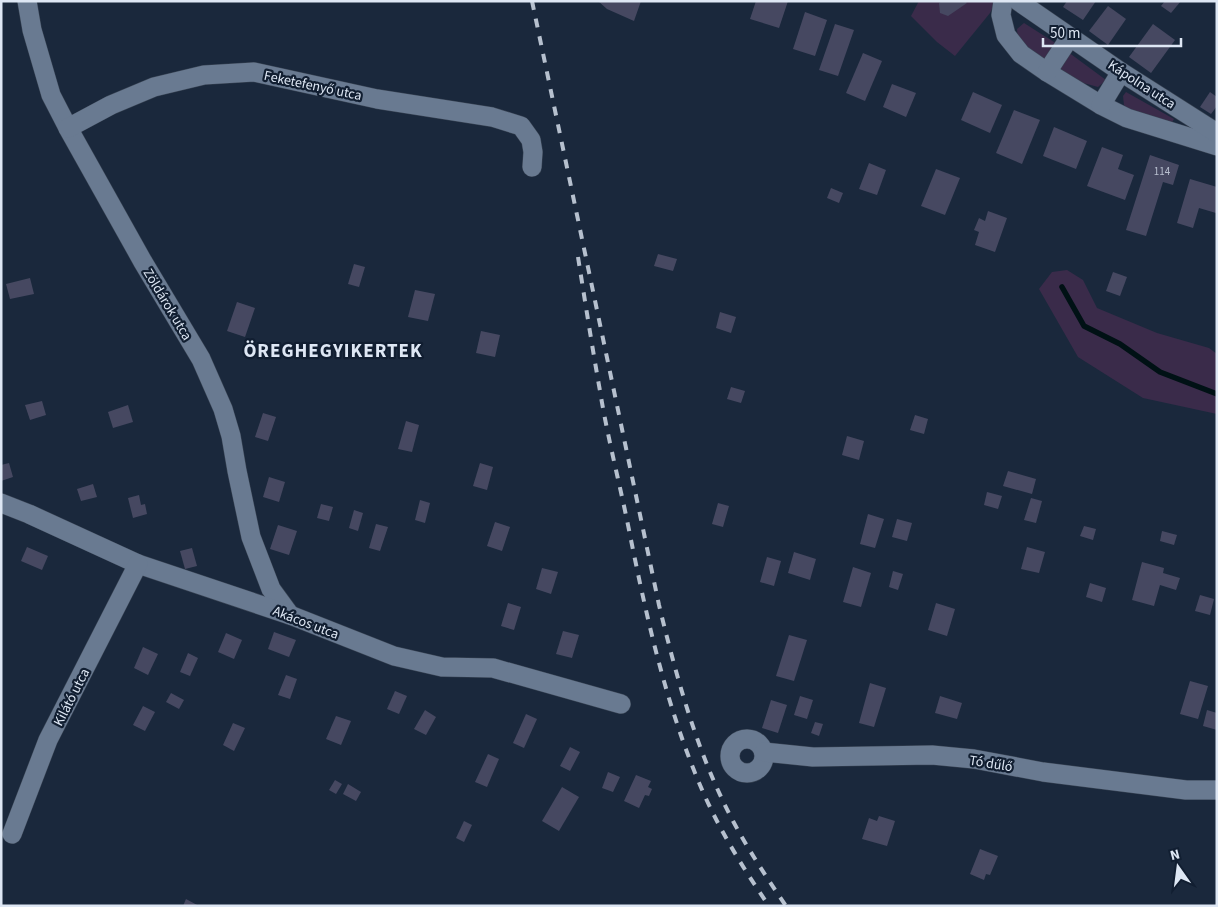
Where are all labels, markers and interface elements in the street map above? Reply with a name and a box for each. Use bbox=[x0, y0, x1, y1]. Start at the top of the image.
scale bar bbox=[1043, 15, 1180, 47]
text: 50 m bbox=[1050, 23, 1080, 44]
street label: Kápolna utca bbox=[1104, 55, 1179, 114]
street label: Feketefenyő utca bbox=[262, 66, 364, 106]
house number: 114 bbox=[1154, 164, 1171, 179]
street label: Zöldárok utca bbox=[138, 265, 197, 344]
district label: ÖREGHEGYIKERTEK bbox=[243, 338, 423, 365]
street label: Akácos utca bbox=[270, 601, 342, 645]
street label: Kilátó utca bbox=[49, 665, 95, 730]
street label: Tó dűlő bbox=[968, 751, 1014, 777]
north arrow bbox=[1153, 842, 1203, 892]
text: N bbox=[1168, 845, 1182, 866]

